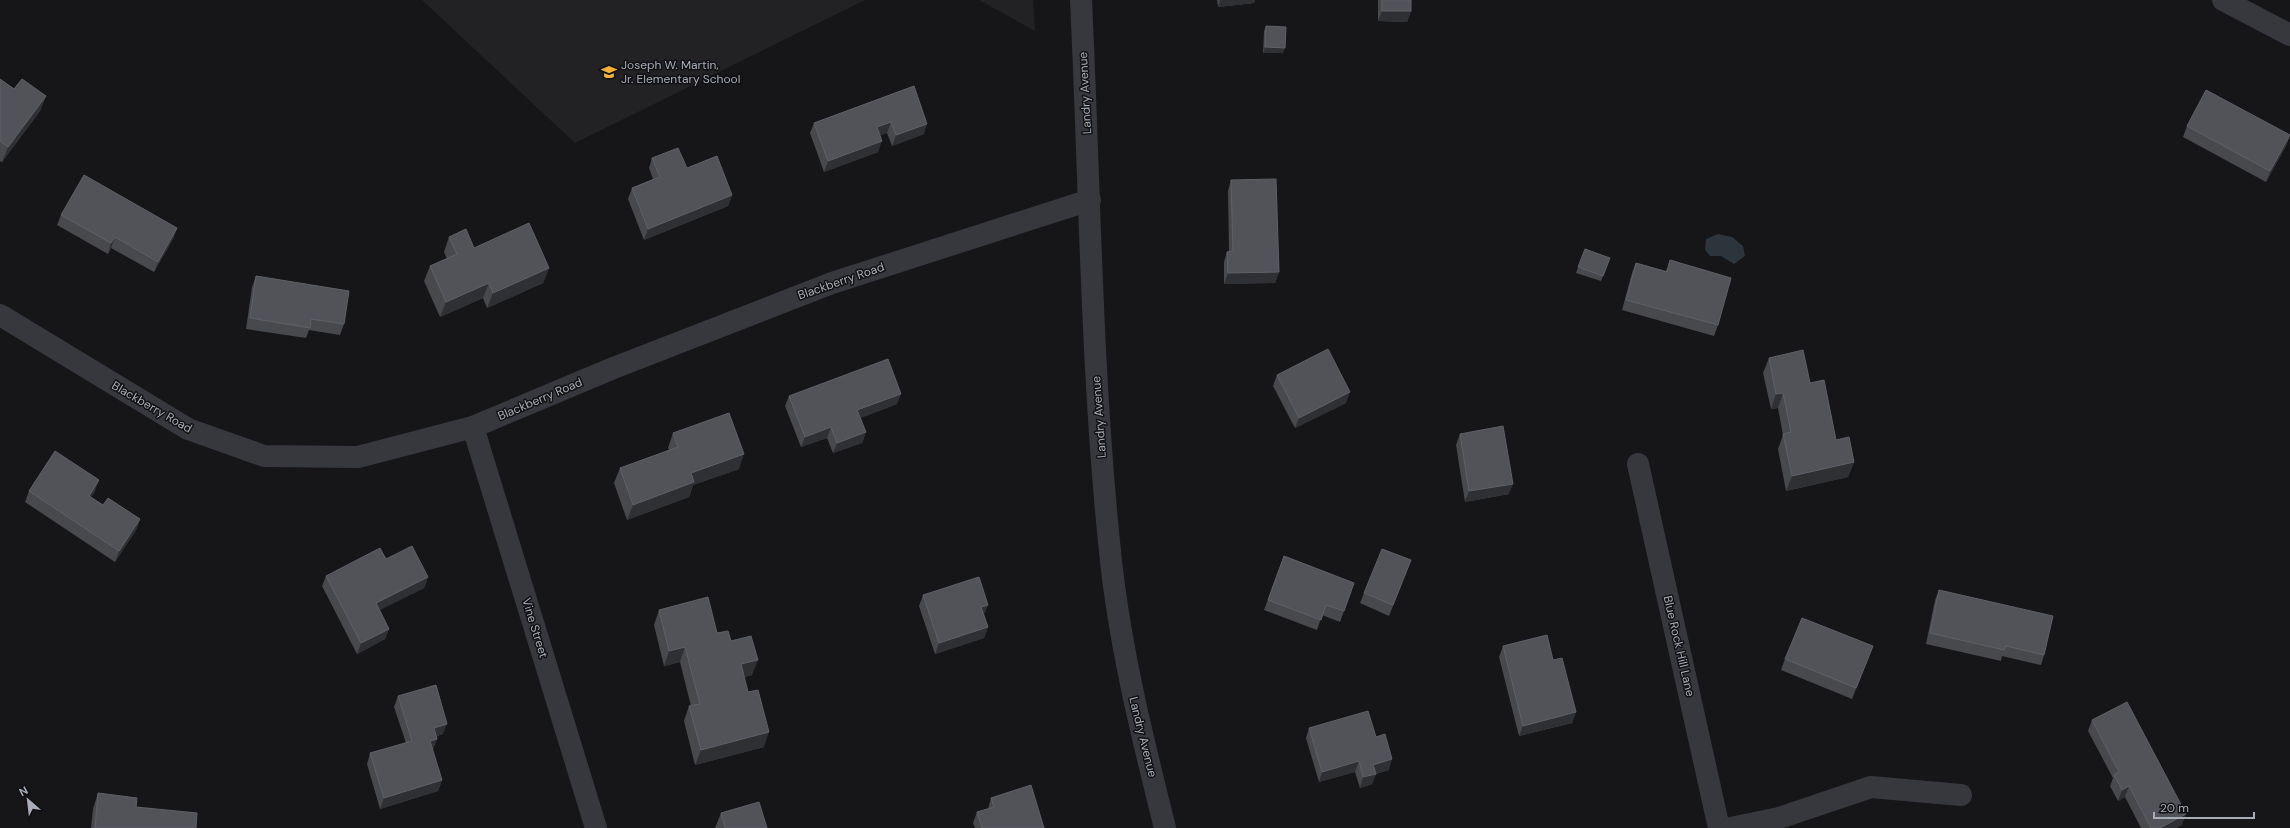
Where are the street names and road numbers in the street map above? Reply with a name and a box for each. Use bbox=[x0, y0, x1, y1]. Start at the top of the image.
street label: Landry Avenue bbox=[1075, 51, 1095, 135]
street label: Blackberry Road bbox=[796, 259, 886, 303]
street label: Blackberry Road bbox=[495, 374, 585, 424]
street label: Landry Avenue bbox=[1088, 375, 1110, 459]
street label: Blackberry Road bbox=[109, 377, 195, 437]
street label: Blue Rock Hill Lane bbox=[1660, 594, 1698, 698]
street label: Vine Street bbox=[518, 596, 552, 660]
street label: Landry Avenue bbox=[1125, 695, 1161, 779]

